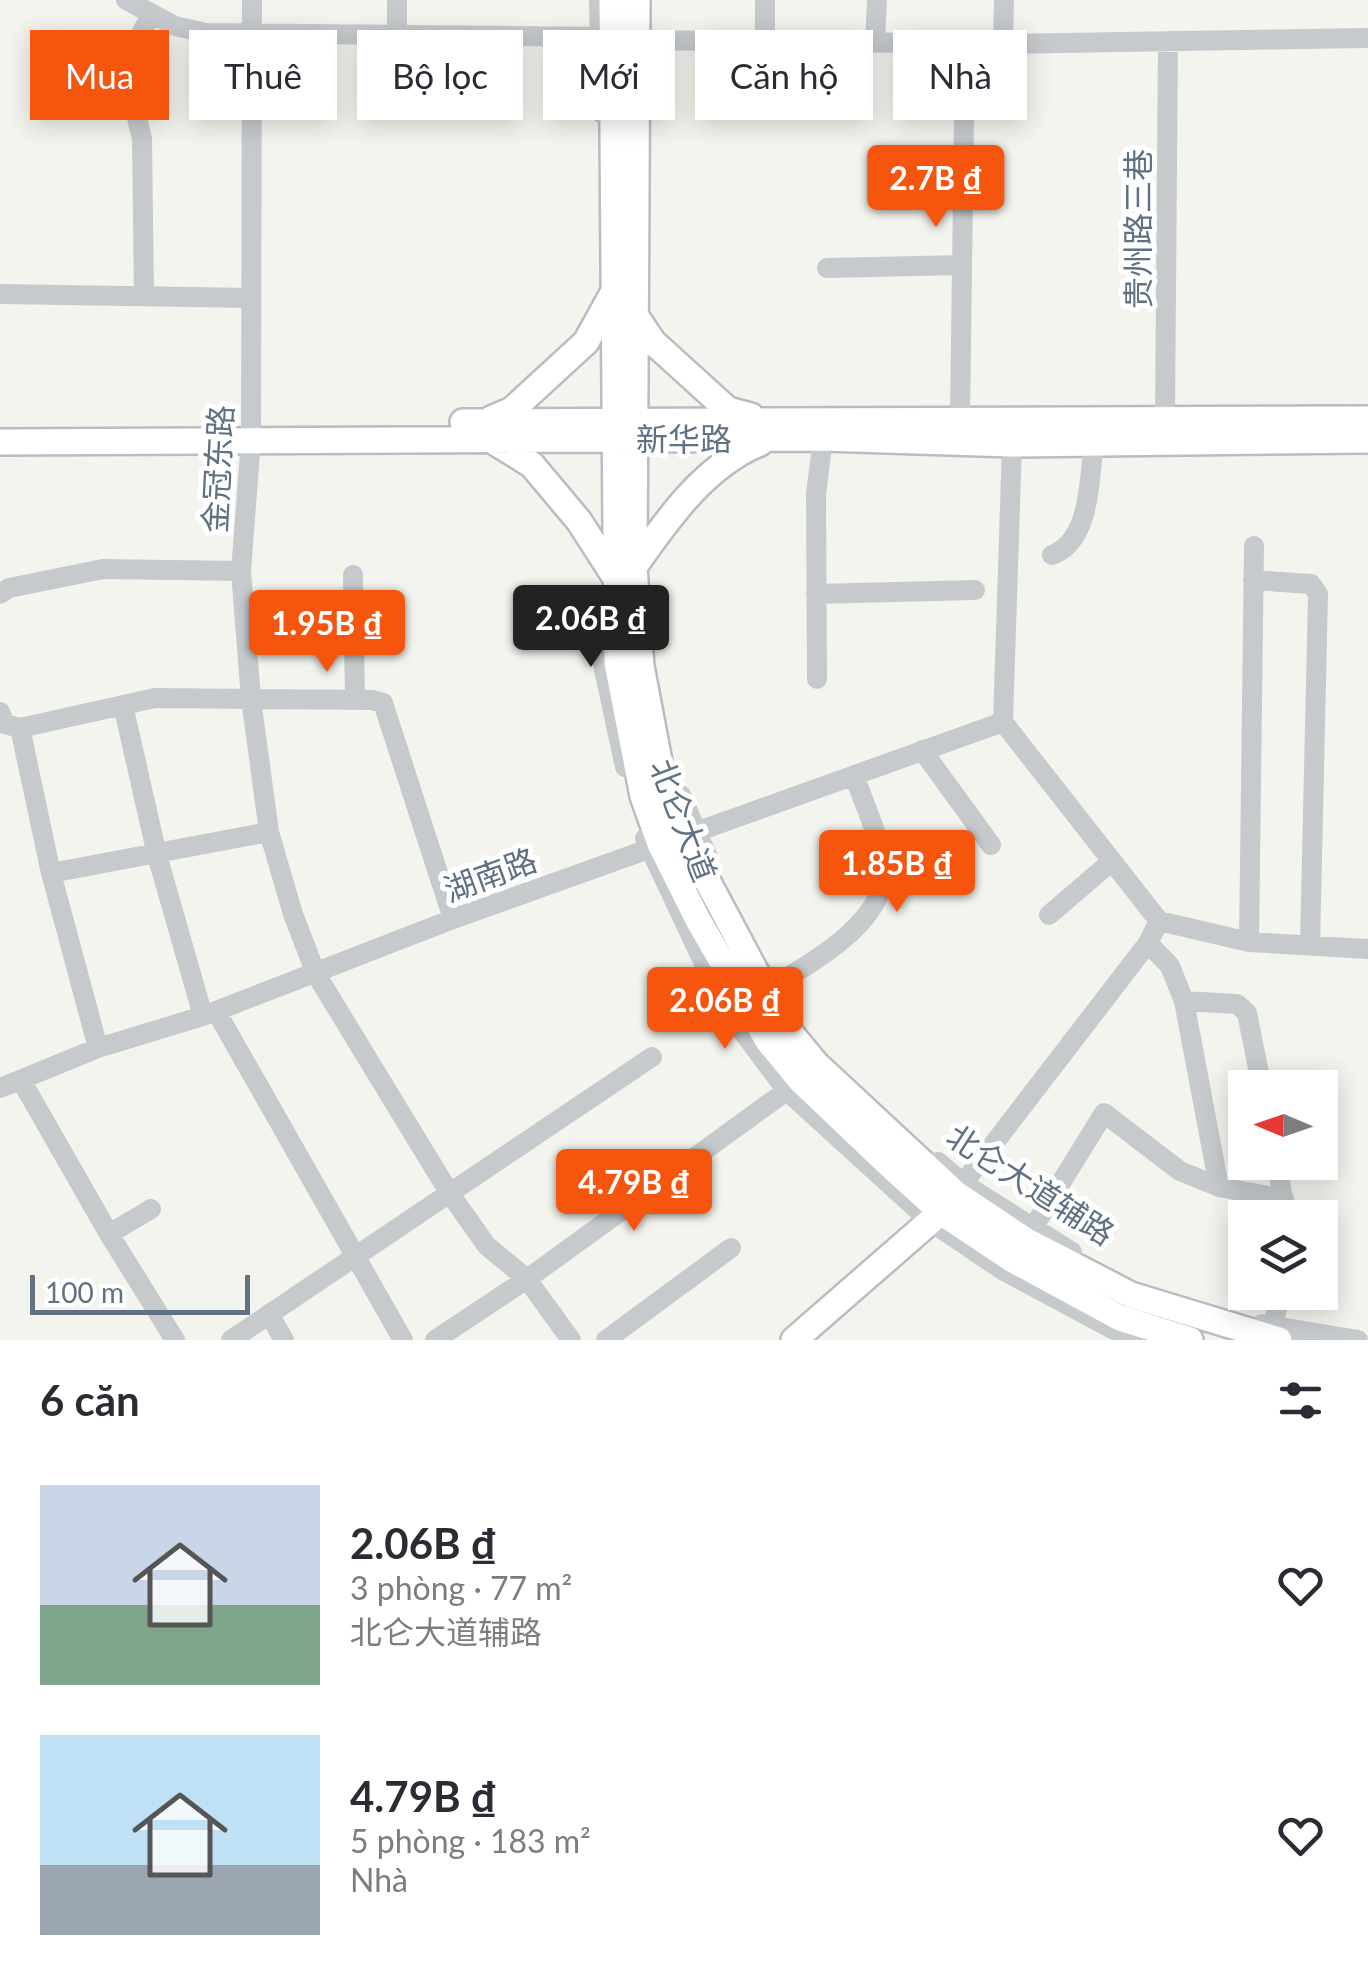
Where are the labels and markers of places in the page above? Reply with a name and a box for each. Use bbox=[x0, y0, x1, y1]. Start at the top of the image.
pin: 2.7B ₫ bbox=[855, 145, 1017, 230]
pin: 2.06B ₫ bbox=[499, 585, 683, 670]
pin: 1.95B ₫ bbox=[235, 590, 419, 675]
pin: 1.85B ₫ bbox=[805, 830, 989, 915]
pin: 2.06B ₫ bbox=[633, 967, 817, 1052]
pin: 4.79B ₫ bbox=[542, 1149, 726, 1234]

